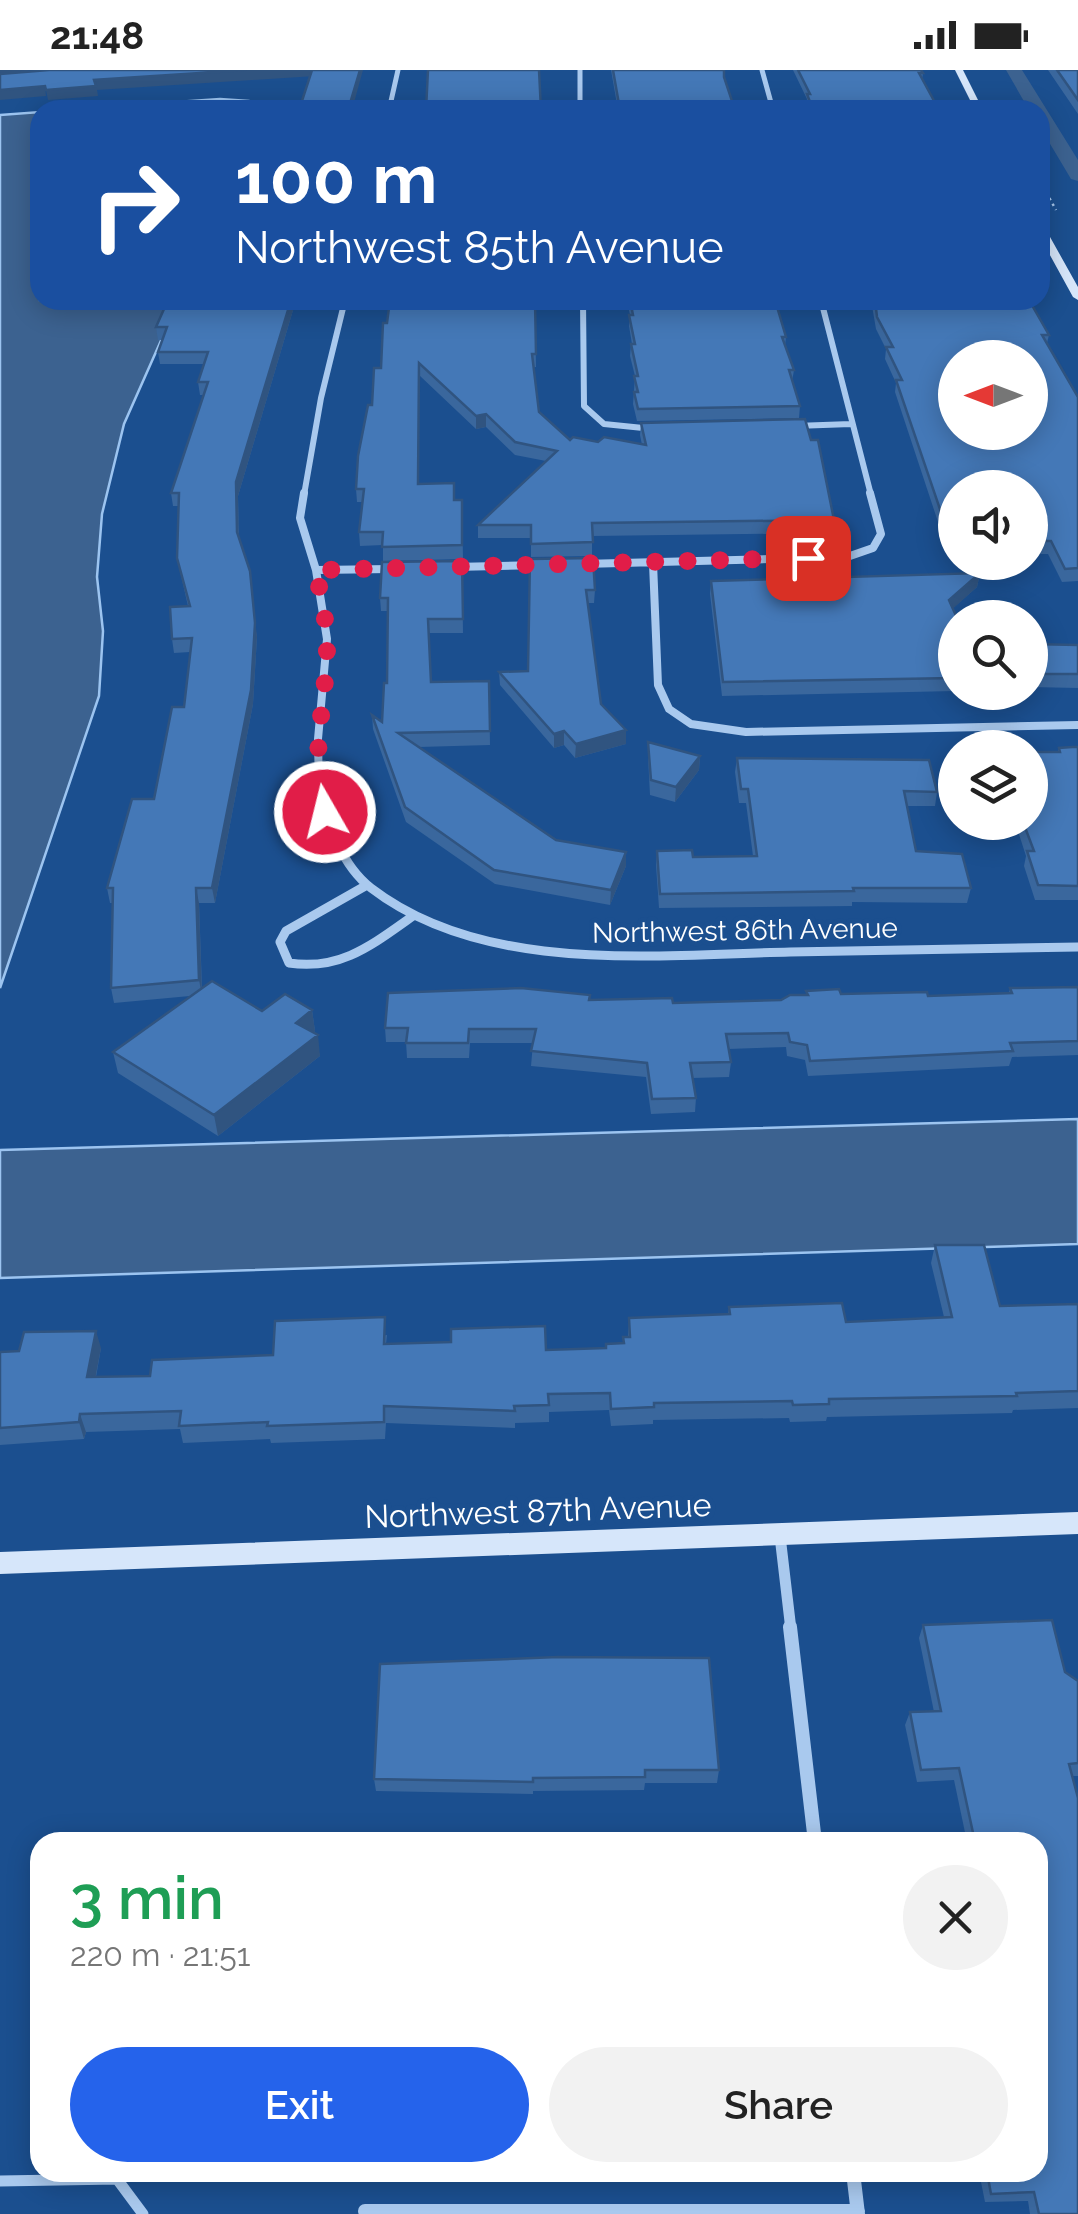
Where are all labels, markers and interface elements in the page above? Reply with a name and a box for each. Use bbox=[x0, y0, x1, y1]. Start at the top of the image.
text: 21:48 bbox=[50, 13, 144, 58]
text: 100 m bbox=[235, 137, 438, 219]
icon: right bbox=[70, 140, 200, 270]
text: Northwest 85th Avenue bbox=[235, 221, 724, 274]
north arrow bbox=[938, 340, 1048, 450]
map controls bbox=[938, 340, 1048, 840]
button: sound bbox=[938, 470, 1048, 580]
pin bbox=[766, 516, 851, 601]
icon: arrive bbox=[781, 531, 836, 586]
button: search bbox=[938, 600, 1048, 710]
button: layers bbox=[938, 730, 1048, 840]
position arrow bbox=[273, 760, 377, 864]
street label: Northwest 86th Avenue bbox=[592, 911, 898, 950]
street label: Northwest 87th Avenue bbox=[364, 1486, 712, 1535]
text: 3 min bbox=[70, 1863, 224, 1933]
button: close bbox=[903, 1865, 1008, 1970]
text: 220 m · 21:51 bbox=[70, 1936, 250, 1973]
button: Exit bbox=[70, 2047, 529, 2162]
button: Share bbox=[549, 2047, 1008, 2162]

